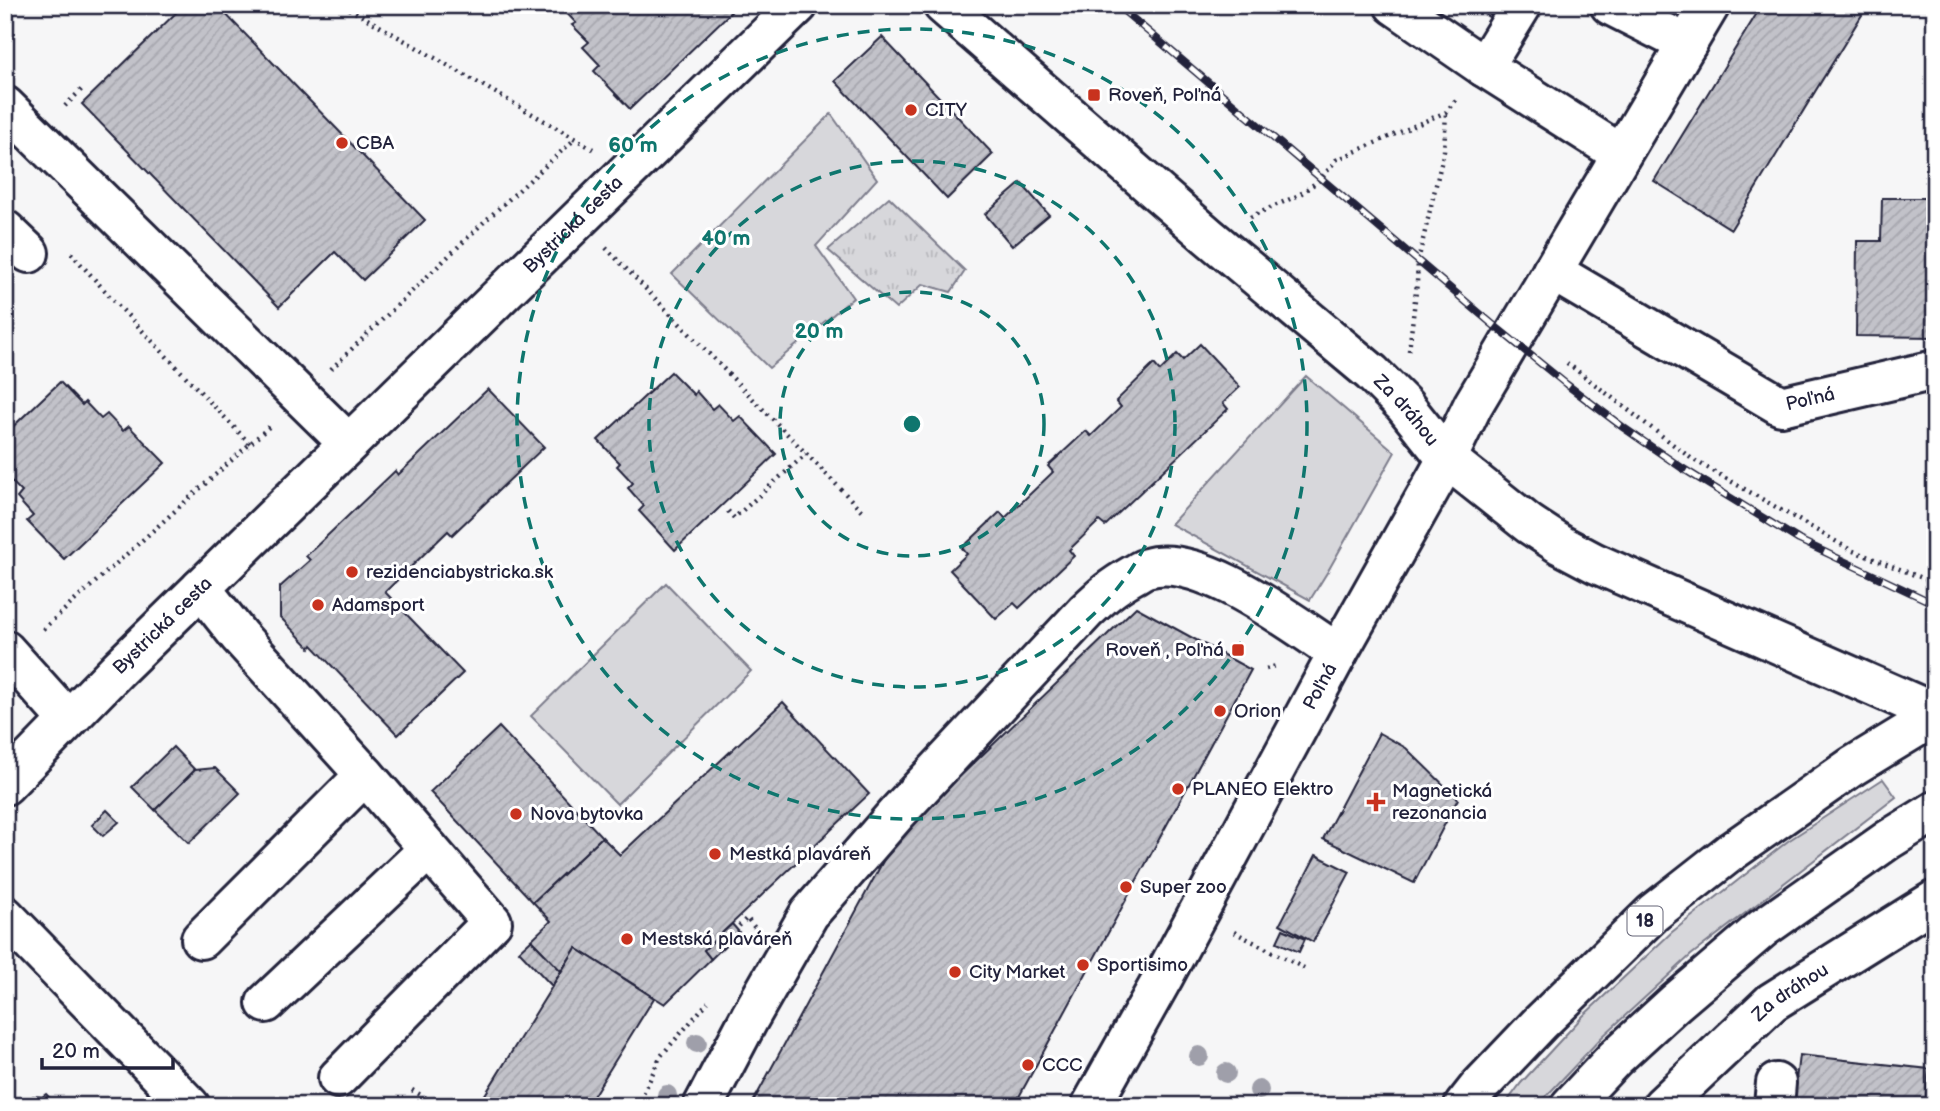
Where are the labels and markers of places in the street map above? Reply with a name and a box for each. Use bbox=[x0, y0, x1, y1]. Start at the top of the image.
place label: Roveň, Poľná bbox=[1108, 84, 1222, 107]
marker: Roveň, Poľná bbox=[1086, 87, 1102, 103]
place label: CITY bbox=[925, 99, 968, 122]
marker: CITY bbox=[903, 102, 919, 118]
place label: CBA bbox=[356, 132, 395, 155]
marker: CBA bbox=[334, 135, 350, 151]
centre of rings bbox=[900, 412, 924, 436]
place label: rezidenciabystricka.sk bbox=[366, 561, 554, 584]
marker: rezidenciabystricka.sk bbox=[344, 564, 360, 580]
place label: Adamsport bbox=[332, 594, 425, 617]
marker: Adamsport bbox=[310, 597, 326, 613]
place label: Roveň , Poľná bbox=[1105, 639, 1224, 662]
marker: Roveň , Poľná bbox=[1230, 642, 1246, 658]
place label: Orion bbox=[1234, 700, 1281, 723]
marker: Orion bbox=[1212, 703, 1228, 719]
place label: PLANEO Elektro bbox=[1192, 778, 1334, 801]
place label: Magnetická rezonancia bbox=[1392, 780, 1492, 825]
marker: PLANEO Elektro bbox=[1170, 781, 1186, 797]
marker: Magnetická rezonancia bbox=[1366, 792, 1386, 812]
place label: Nova bytovka bbox=[530, 803, 644, 826]
marker: Nova bytovka bbox=[508, 806, 524, 822]
place label: Mestká plaváreň bbox=[729, 843, 871, 866]
marker: Mestká plaváreň bbox=[707, 846, 723, 862]
place label: Super zoo bbox=[1140, 876, 1227, 899]
marker: Super zoo bbox=[1118, 879, 1134, 895]
place label: Mestská plaváreň bbox=[641, 928, 792, 951]
marker: Mestská plaváreň bbox=[619, 931, 635, 947]
place label: Sportisimo bbox=[1097, 954, 1188, 977]
marker: Sportisimo bbox=[1075, 957, 1091, 973]
place label: City Market bbox=[969, 961, 1066, 984]
marker: City Market bbox=[947, 964, 963, 980]
place label: CCC bbox=[1042, 1054, 1083, 1077]
marker: CCC bbox=[1020, 1057, 1036, 1073]

